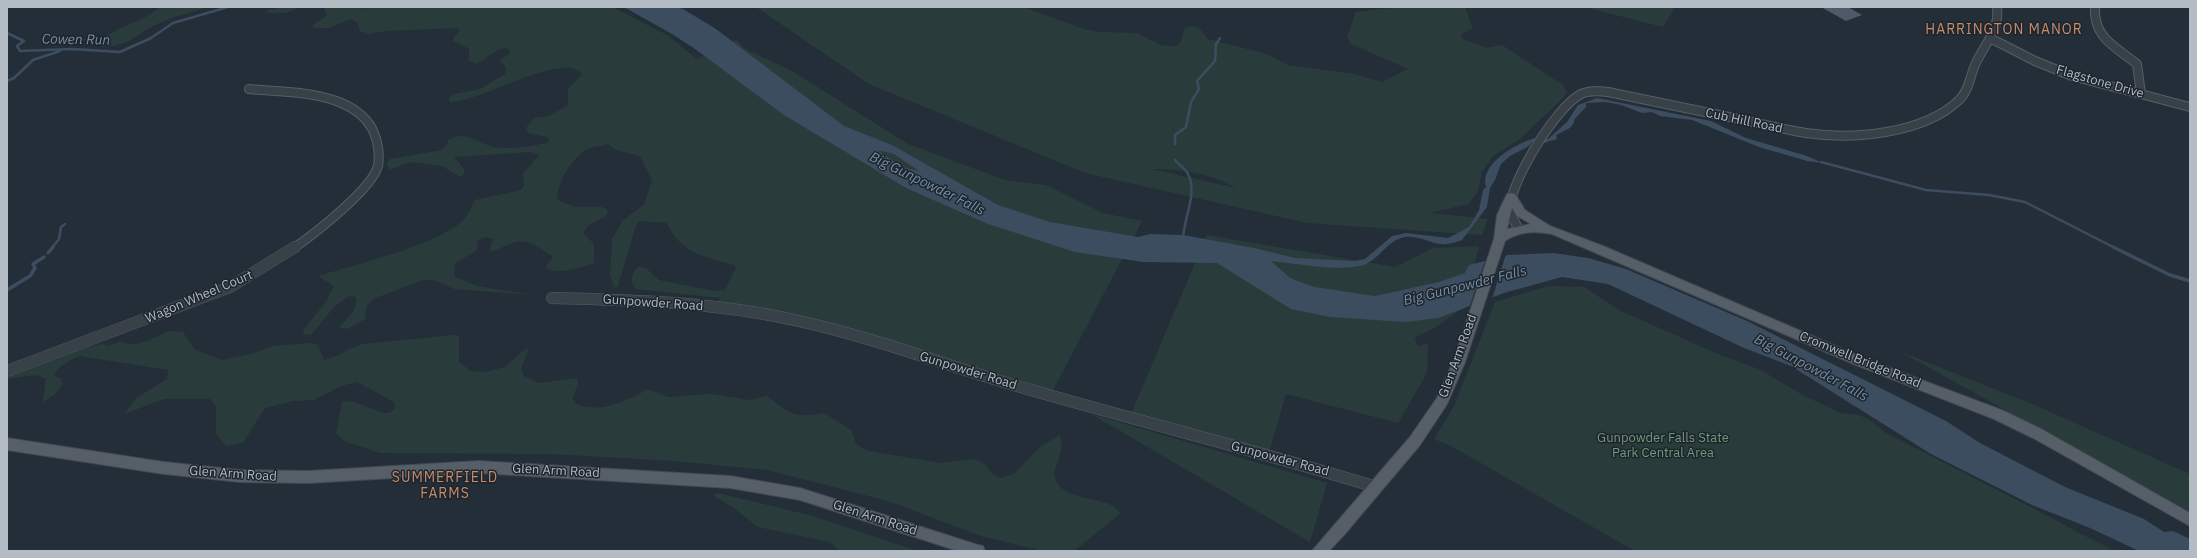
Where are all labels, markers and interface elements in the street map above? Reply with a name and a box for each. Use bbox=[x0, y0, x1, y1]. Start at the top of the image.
district label: HARRINGTON MANOR bbox=[1925, 22, 2083, 38]
water label: Cowen Run bbox=[42, 31, 110, 49]
street label: Flagstone Drive bbox=[2054, 62, 2146, 102]
street label: Cub Hill Road bbox=[1704, 105, 1784, 137]
water label: Big Gunpowder Falls bbox=[867, 149, 987, 219]
water label: Big Gunpowder Falls bbox=[1402, 263, 1528, 309]
street label: Wagon Wheel Court bbox=[143, 267, 255, 327]
street label: Gunpowder Road bbox=[602, 292, 704, 314]
street label: Glen Arm Road bbox=[1436, 312, 1480, 400]
street label: Cromwell Bridge Road bbox=[1797, 329, 1923, 391]
water label: Big Gunpowder Falls bbox=[1751, 331, 1871, 405]
street label: Gunpowder Road bbox=[917, 349, 1019, 393]
park label: Gunpowder Falls State Park Central Area bbox=[1597, 430, 1729, 461]
street label: Gunpowder Road bbox=[1229, 438, 1331, 480]
street label: Glen Arm Road bbox=[512, 461, 600, 481]
street label: Glen Arm Road bbox=[189, 463, 277, 485]
district label: SUMMERFIELD FARMS bbox=[392, 470, 498, 502]
street label: Glen Arm Road bbox=[831, 497, 919, 539]

